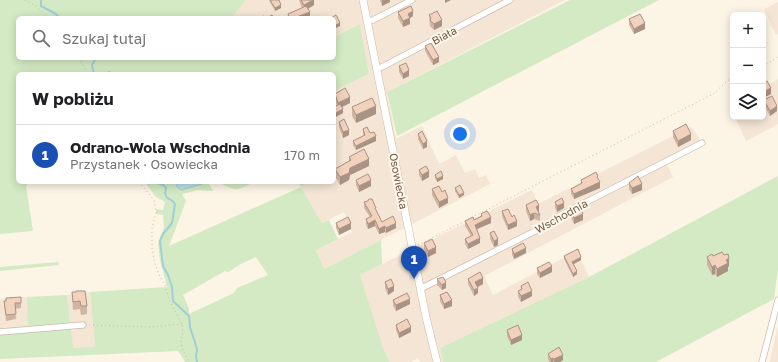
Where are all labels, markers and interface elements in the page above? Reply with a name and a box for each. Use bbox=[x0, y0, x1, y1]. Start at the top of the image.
map controls bbox=[730, 12, 766, 120]
button: + bbox=[730, 12, 766, 48]
search box bbox=[16, 16, 336, 60]
street label: Biała bbox=[429, 23, 459, 47]
icon: search bbox=[30, 27, 52, 49]
text: Szukaj tutaj bbox=[62, 29, 146, 47]
button: − bbox=[730, 48, 766, 84]
button: layers bbox=[730, 84, 766, 120]
text: W pobliżu bbox=[32, 88, 114, 109]
your location bbox=[450, 124, 470, 144]
text: Odrano-Wola Wschodnia bbox=[70, 138, 250, 156]
text: 1 bbox=[42, 147, 48, 163]
text: 170 m bbox=[284, 147, 320, 163]
street label: Osowiecka bbox=[387, 152, 411, 210]
text: Przystanek · Osowiecka bbox=[70, 156, 218, 172]
street label: Wschodnia bbox=[532, 196, 590, 236]
pin: 1 bbox=[401, 246, 427, 279]

